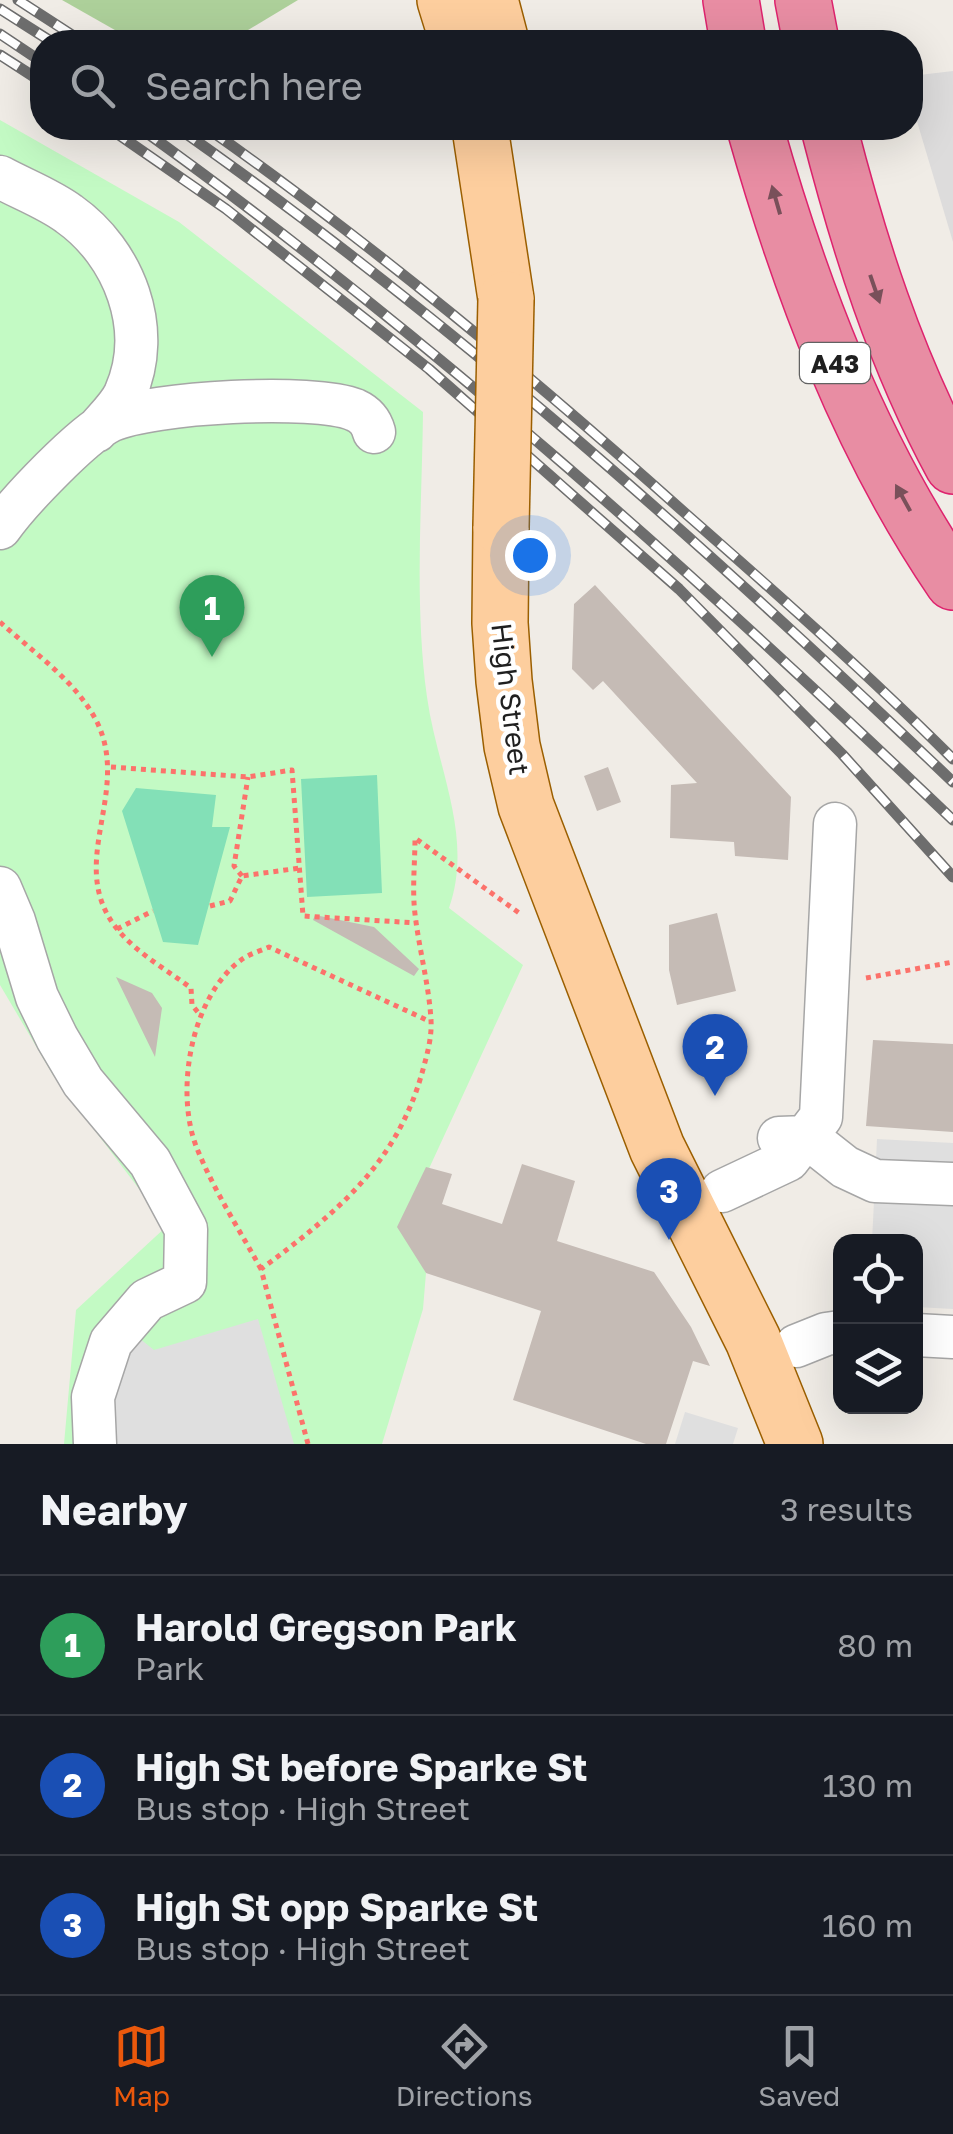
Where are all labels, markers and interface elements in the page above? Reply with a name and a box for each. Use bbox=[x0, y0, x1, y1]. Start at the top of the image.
search box bbox=[30, 30, 923, 140]
icon: search bbox=[65, 58, 120, 113]
text: Search here bbox=[145, 63, 363, 108]
one-way arrow bbox=[767, 184, 783, 215]
one-way arrow bbox=[868, 274, 883, 304]
road number: A43 bbox=[800, 343, 870, 383]
one-way arrow bbox=[894, 484, 912, 512]
your location bbox=[505, 530, 556, 581]
pin: 1 bbox=[180, 574, 244, 657]
street label: High Street bbox=[485, 621, 537, 777]
pin: 2 bbox=[682, 1014, 748, 1096]
pin: 3 bbox=[636, 1158, 702, 1240]
map controls bbox=[833, 1234, 923, 1414]
button: locate bbox=[833, 1234, 923, 1324]
button: layers bbox=[833, 1324, 923, 1414]
text: Nearby bbox=[40, 1484, 188, 1534]
text: 3 results bbox=[780, 1490, 913, 1528]
text: Harold Gregson Park bbox=[135, 1604, 517, 1649]
text: 1 bbox=[64, 1626, 81, 1664]
text: 80 m bbox=[837, 1626, 913, 1664]
text: Park bbox=[135, 1649, 204, 1687]
text: High St before Sparke St bbox=[135, 1744, 587, 1789]
text: 2 bbox=[63, 1766, 82, 1804]
text: 130 m bbox=[823, 1766, 913, 1804]
text: Bus stop · High Street bbox=[135, 1789, 470, 1827]
text: High St opp Sparke St bbox=[135, 1884, 538, 1929]
text: 3 bbox=[63, 1906, 82, 1944]
text: 160 m bbox=[822, 1906, 913, 1944]
text: Bus stop · High Street bbox=[135, 1929, 470, 1967]
tab: Map bbox=[113, 2019, 170, 2112]
tab: Directions bbox=[396, 2019, 533, 2112]
tab: Saved bbox=[758, 2019, 840, 2112]

